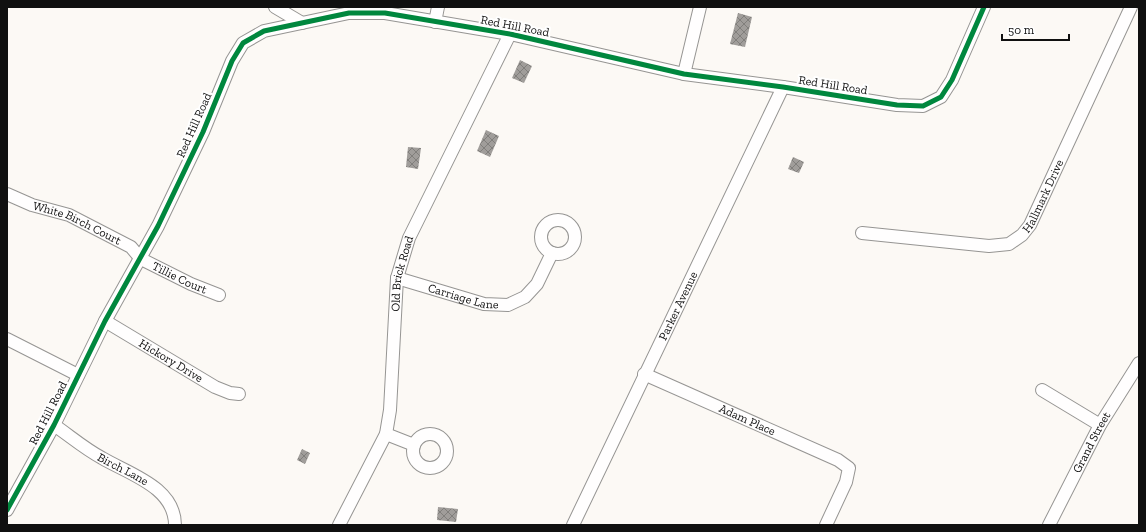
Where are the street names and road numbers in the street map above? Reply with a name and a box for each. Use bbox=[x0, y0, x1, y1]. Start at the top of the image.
street label: Red Hill Road bbox=[480, 12, 551, 40]
street label: Red Hill Road bbox=[798, 73, 869, 97]
street label: Red Hill Road bbox=[173, 90, 215, 160]
street label: Hallmark Drive bbox=[1019, 157, 1067, 236]
street label: White Birch Court bbox=[31, 199, 124, 248]
street label: Old Brick Road bbox=[388, 234, 416, 312]
street label: Tillie Court bbox=[150, 259, 210, 297]
street label: Parker Avenue bbox=[656, 269, 701, 343]
street label: Carriage Lane bbox=[426, 281, 499, 312]
street label: Hickory Drive bbox=[137, 336, 206, 385]
street label: Red Hill Road bbox=[26, 378, 70, 447]
street label: Adam Place bbox=[717, 401, 778, 439]
street label: Grand Street bbox=[1070, 409, 1114, 475]
street label: Birch Lane bbox=[95, 450, 151, 488]

